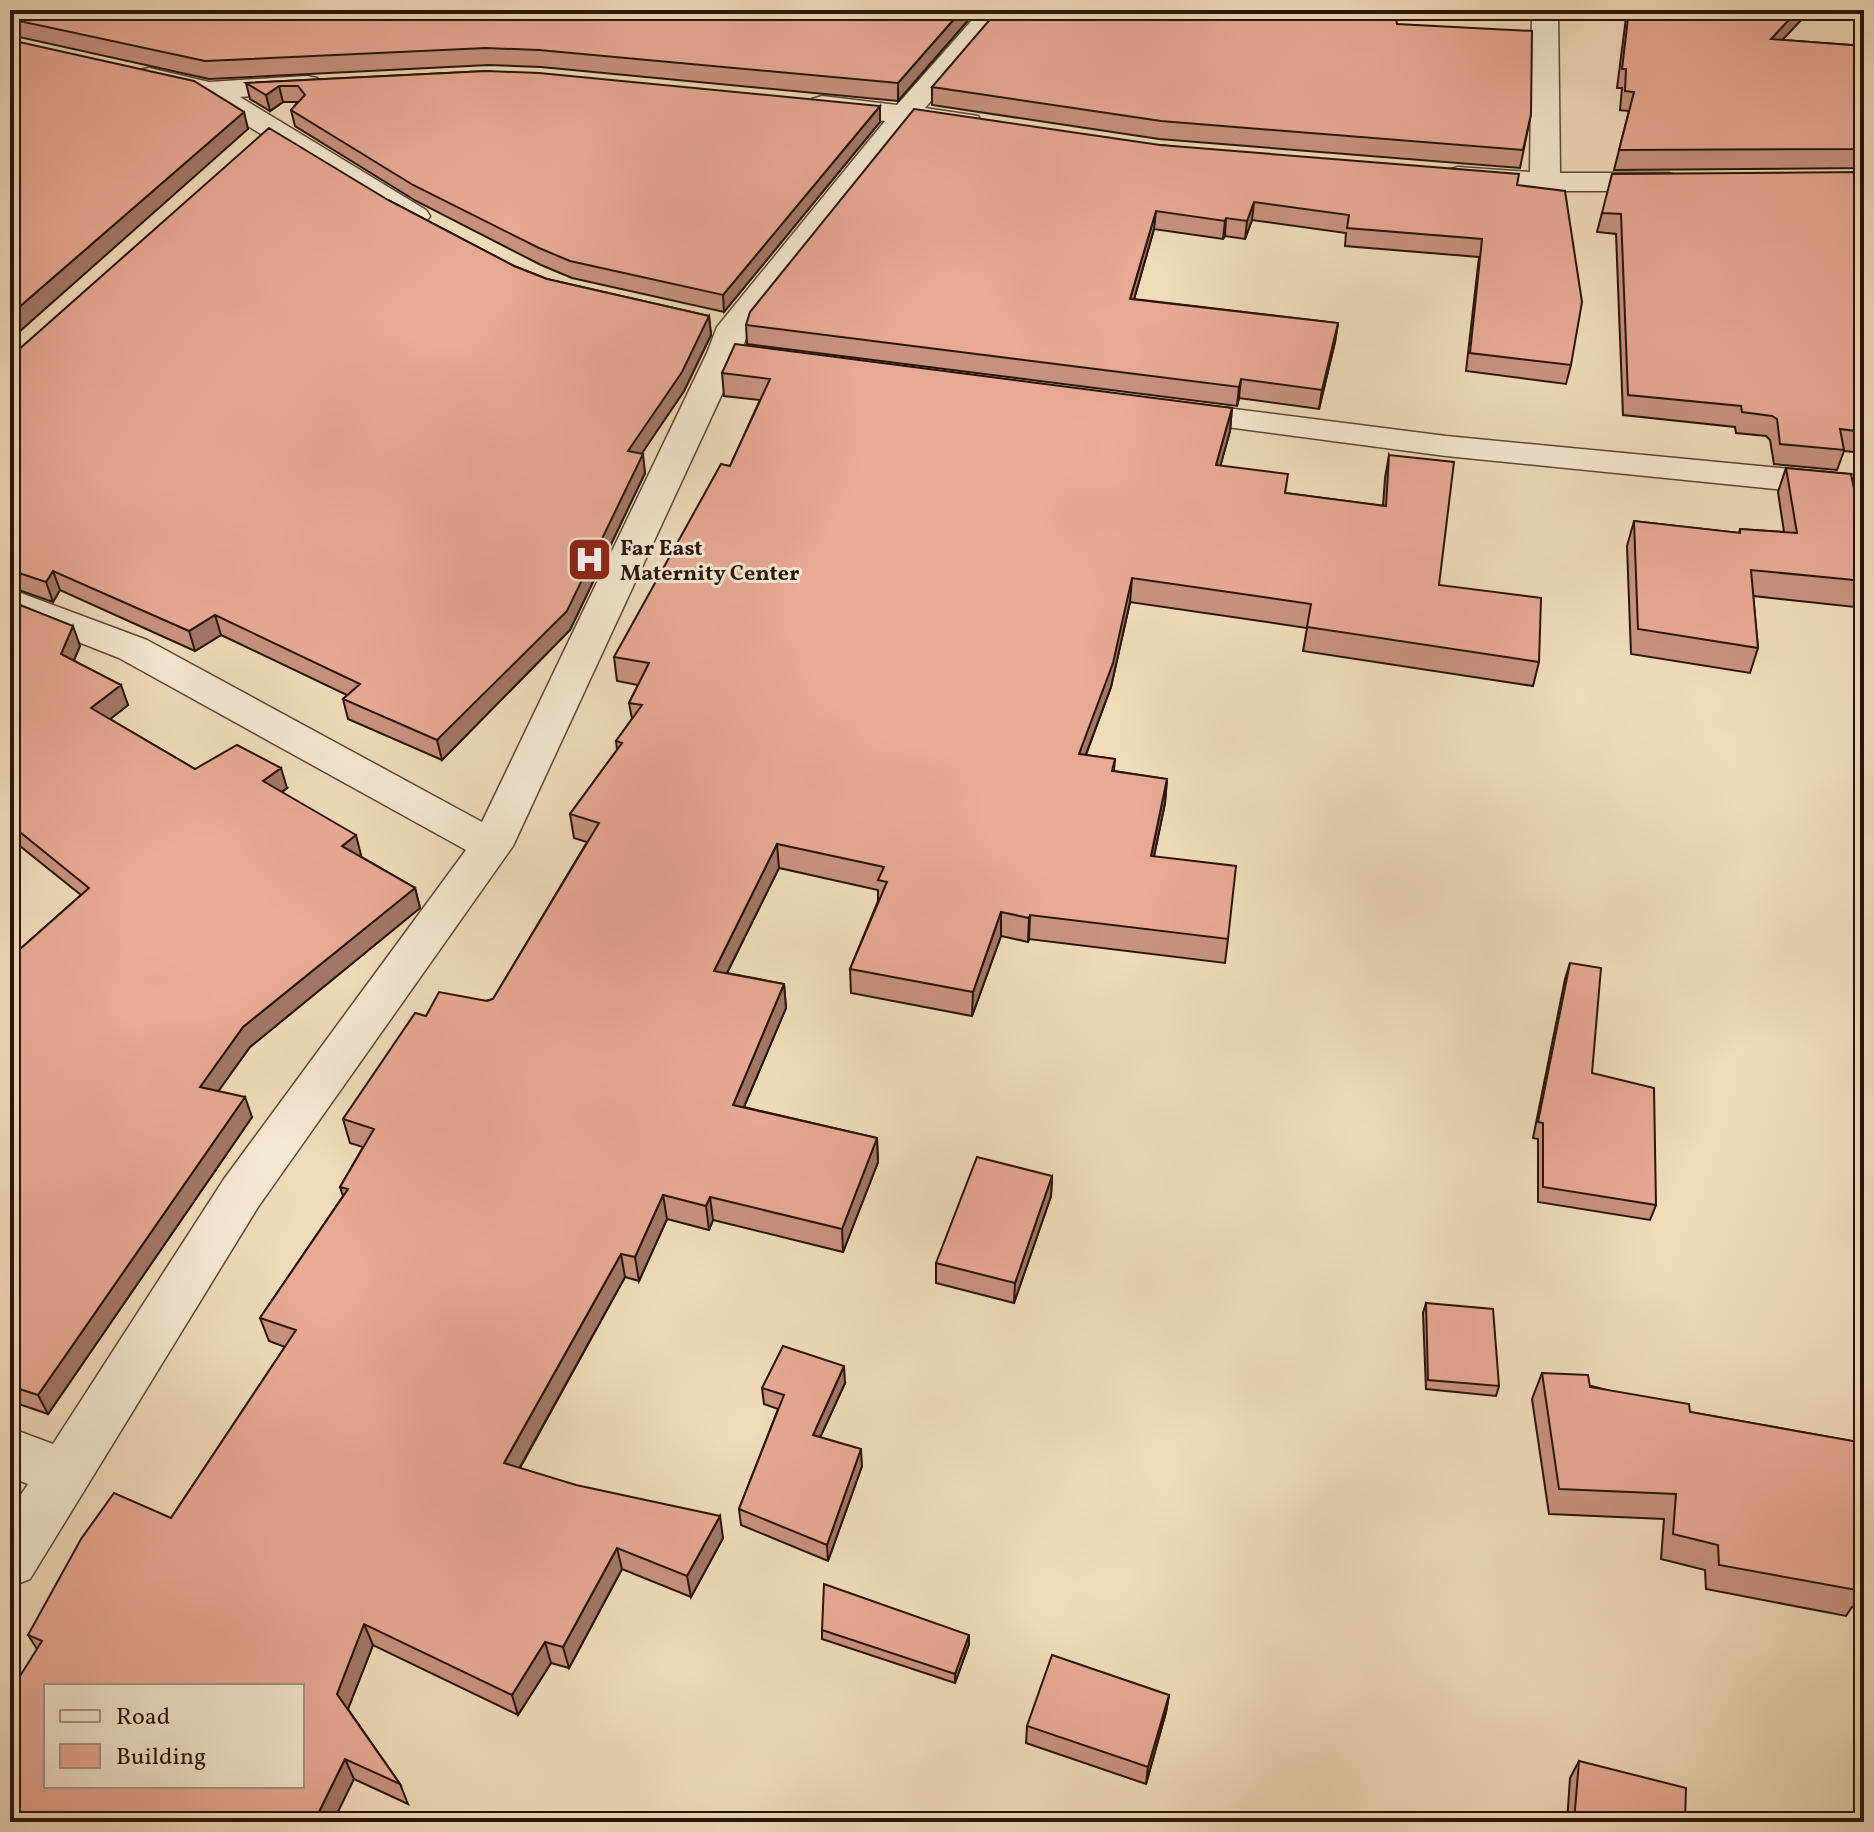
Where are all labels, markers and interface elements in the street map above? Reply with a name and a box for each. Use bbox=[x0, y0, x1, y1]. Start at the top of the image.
place label: Far East Maternity Center bbox=[620, 534, 800, 590]
hospital icon: Far East Maternity Center bbox=[565, 536, 613, 584]
legend bbox=[44, 1684, 304, 1788]
text: Road bbox=[116, 1701, 170, 1735]
text: Building bbox=[116, 1741, 206, 1775]

